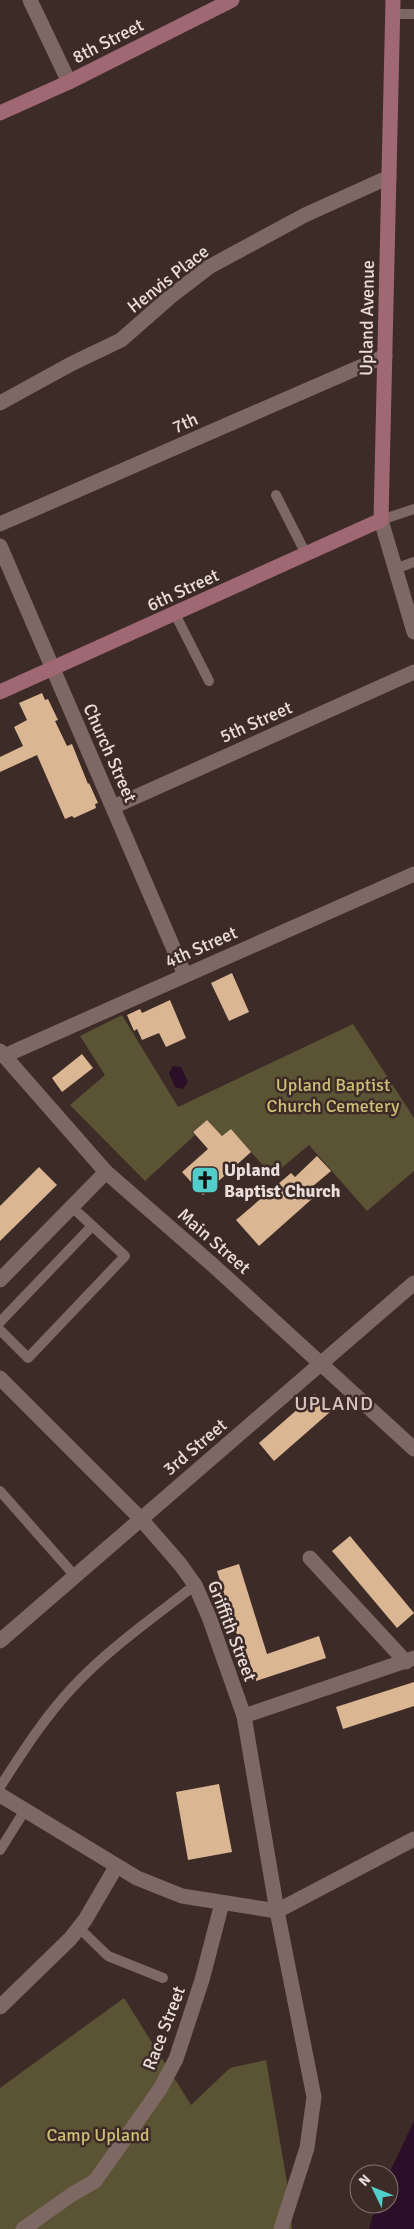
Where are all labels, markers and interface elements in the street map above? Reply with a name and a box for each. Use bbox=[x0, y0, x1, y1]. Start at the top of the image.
street label: 8th Street bbox=[69, 14, 147, 68]
street label: Henvis Place bbox=[123, 240, 213, 318]
street label: Upland Avenue bbox=[355, 260, 379, 376]
street label: 7th bbox=[169, 408, 201, 438]
street label: 6th Street bbox=[144, 564, 222, 616]
street label: 5th Street bbox=[216, 696, 296, 748]
street label: Church Street bbox=[78, 700, 142, 806]
street label: 4th Street bbox=[161, 921, 241, 973]
park label: Upland Baptist Church Cemetery bbox=[267, 1074, 400, 1117]
place label: Upland Baptist Church bbox=[224, 1159, 341, 1202]
church icon: Upland Baptist Church bbox=[190, 1165, 220, 1195]
street label: Main Street bbox=[173, 1203, 255, 1279]
district label: UPLAND bbox=[294, 1391, 374, 1416]
street label: 3rd Street bbox=[159, 1414, 231, 1480]
street label: Griffith Street bbox=[203, 1578, 261, 1684]
street label: Race Street bbox=[138, 1983, 190, 2073]
park label: Camp Upland bbox=[46, 2124, 150, 2146]
north arrow bbox=[349, 2164, 399, 2214]
text: N bbox=[355, 2171, 374, 2190]

